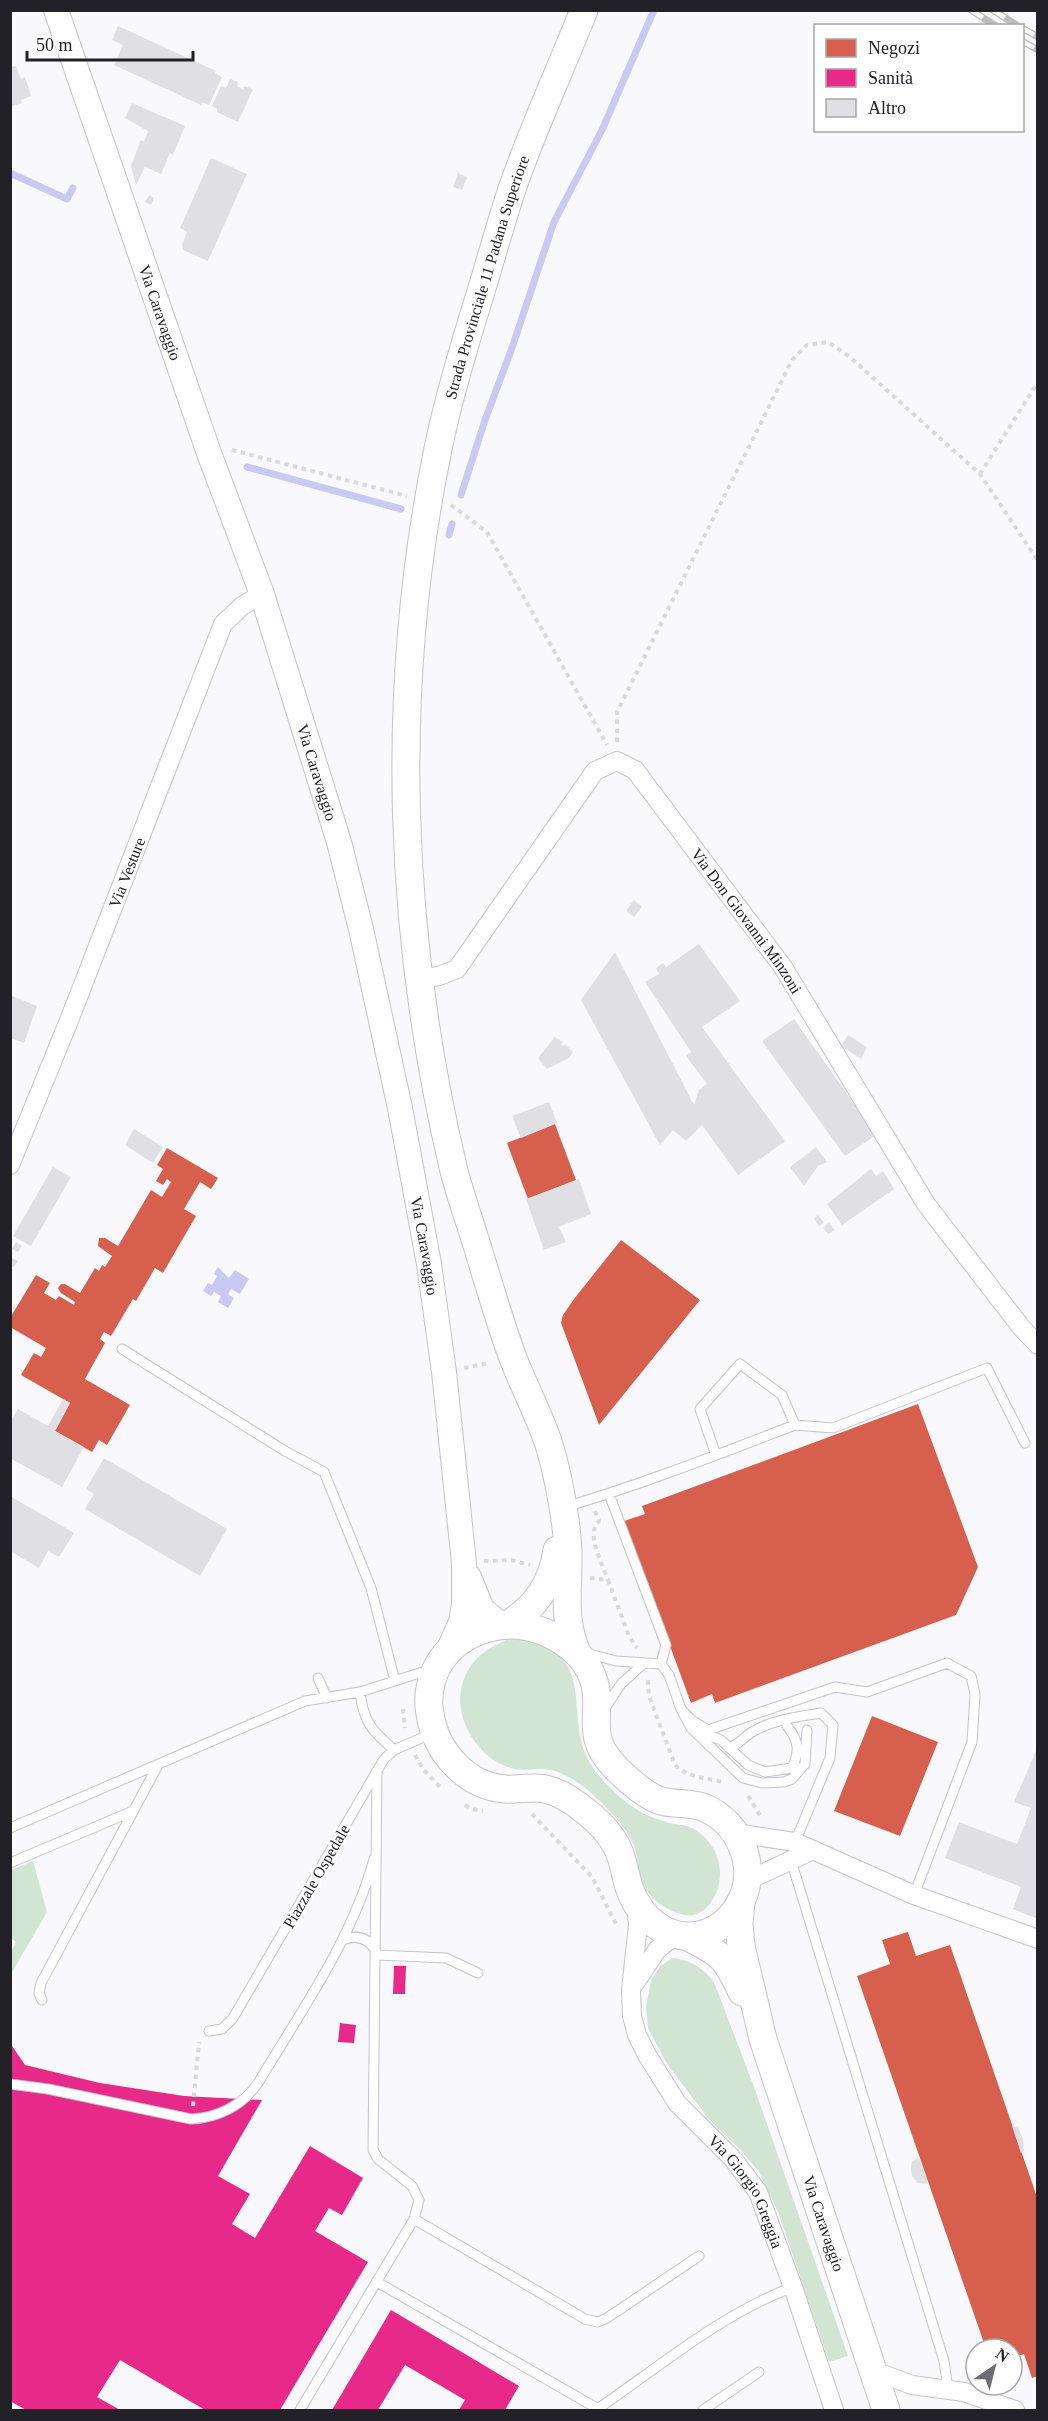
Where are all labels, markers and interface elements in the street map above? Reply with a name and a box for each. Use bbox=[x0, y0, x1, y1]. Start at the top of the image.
scale bar bbox=[27, 24, 194, 62]
legend bbox=[814, 24, 1024, 132]
text: 50 m bbox=[36, 35, 73, 55]
text: Negozi bbox=[868, 38, 920, 58]
text: Sanità bbox=[868, 68, 913, 88]
text: Altro bbox=[868, 98, 906, 118]
street label: Strada Provinciale 11 Padana Superiore bbox=[442, 153, 532, 401]
street label: Via Caravaggio bbox=[136, 263, 184, 363]
street label: Via Caravaggio bbox=[294, 722, 340, 823]
street label: Via Vesture bbox=[106, 835, 148, 910]
street label: Via Don Giovanni Minzoni bbox=[688, 845, 805, 997]
street label: Via Caravaggio bbox=[408, 1195, 441, 1296]
street label: Piazzale Ospedale bbox=[280, 1821, 354, 1932]
street label: Via Giorgio Greggia bbox=[705, 2131, 786, 2250]
street label: Via Caravaggio bbox=[800, 2173, 847, 2274]
north arrow bbox=[964, 2337, 1024, 2397]
text: N bbox=[993, 2345, 1012, 2366]

